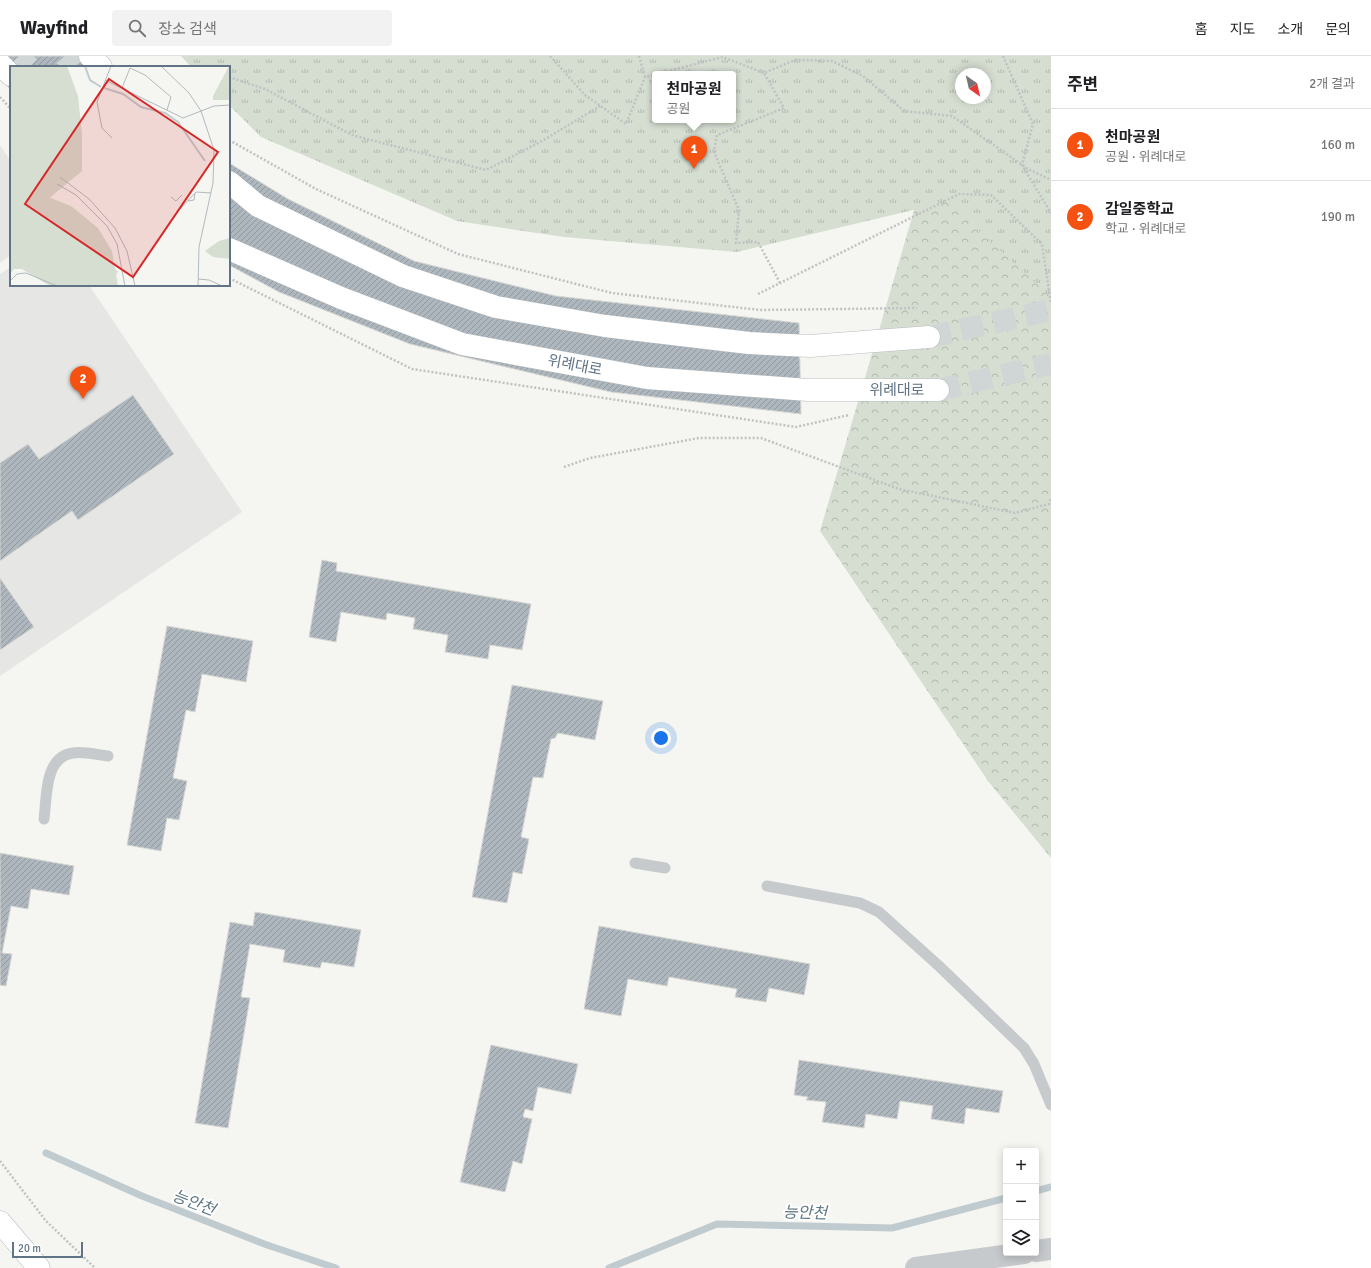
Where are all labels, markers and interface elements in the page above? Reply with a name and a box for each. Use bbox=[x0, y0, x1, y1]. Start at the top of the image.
search box bbox=[112, 10, 392, 46]
text: Wayfind bbox=[20, 16, 88, 40]
icon: search bbox=[126, 17, 148, 39]
text: 장소 검색 bbox=[158, 20, 217, 38]
text: 홈 bbox=[1195, 21, 1208, 38]
text: 지도 bbox=[1230, 21, 1255, 38]
text: 소개 bbox=[1277, 21, 1303, 38]
text: 문의 bbox=[1325, 21, 1351, 38]
inset map bbox=[10, 66, 230, 286]
north arrow bbox=[955, 68, 991, 104]
popup bbox=[652, 71, 736, 123]
text: 주변 bbox=[1067, 74, 1098, 95]
text: 2개 결과 bbox=[1309, 76, 1355, 92]
text: 천마공원 bbox=[666, 80, 722, 98]
text: 공원 bbox=[666, 101, 690, 117]
text: 천마공원 bbox=[1105, 128, 1160, 146]
pin: 1 bbox=[681, 136, 707, 169]
text: 1 bbox=[1076, 137, 1084, 153]
text: 160 m bbox=[1321, 137, 1355, 153]
text: 공원 · 위례대로 bbox=[1105, 149, 1186, 165]
text: 감일중학교 bbox=[1105, 200, 1174, 218]
text: 2 bbox=[1076, 209, 1084, 225]
text: 190 m bbox=[1321, 209, 1355, 225]
text: 학교 · 위례대로 bbox=[1105, 221, 1186, 237]
street label: 위례대로 bbox=[546, 351, 604, 379]
pin: 2 bbox=[70, 366, 96, 399]
street label: 위례대로 bbox=[869, 381, 925, 399]
your location bbox=[651, 728, 671, 748]
map controls bbox=[1003, 1148, 1039, 1256]
button: + bbox=[1003, 1148, 1039, 1184]
button: − bbox=[1003, 1184, 1039, 1220]
water label: 능안천 bbox=[169, 1186, 220, 1221]
water label: 능안천 bbox=[783, 1203, 830, 1223]
button: layers bbox=[1003, 1220, 1039, 1256]
scale bar bbox=[12, 1240, 83, 1259]
text: 20 m bbox=[18, 1242, 41, 1255]

